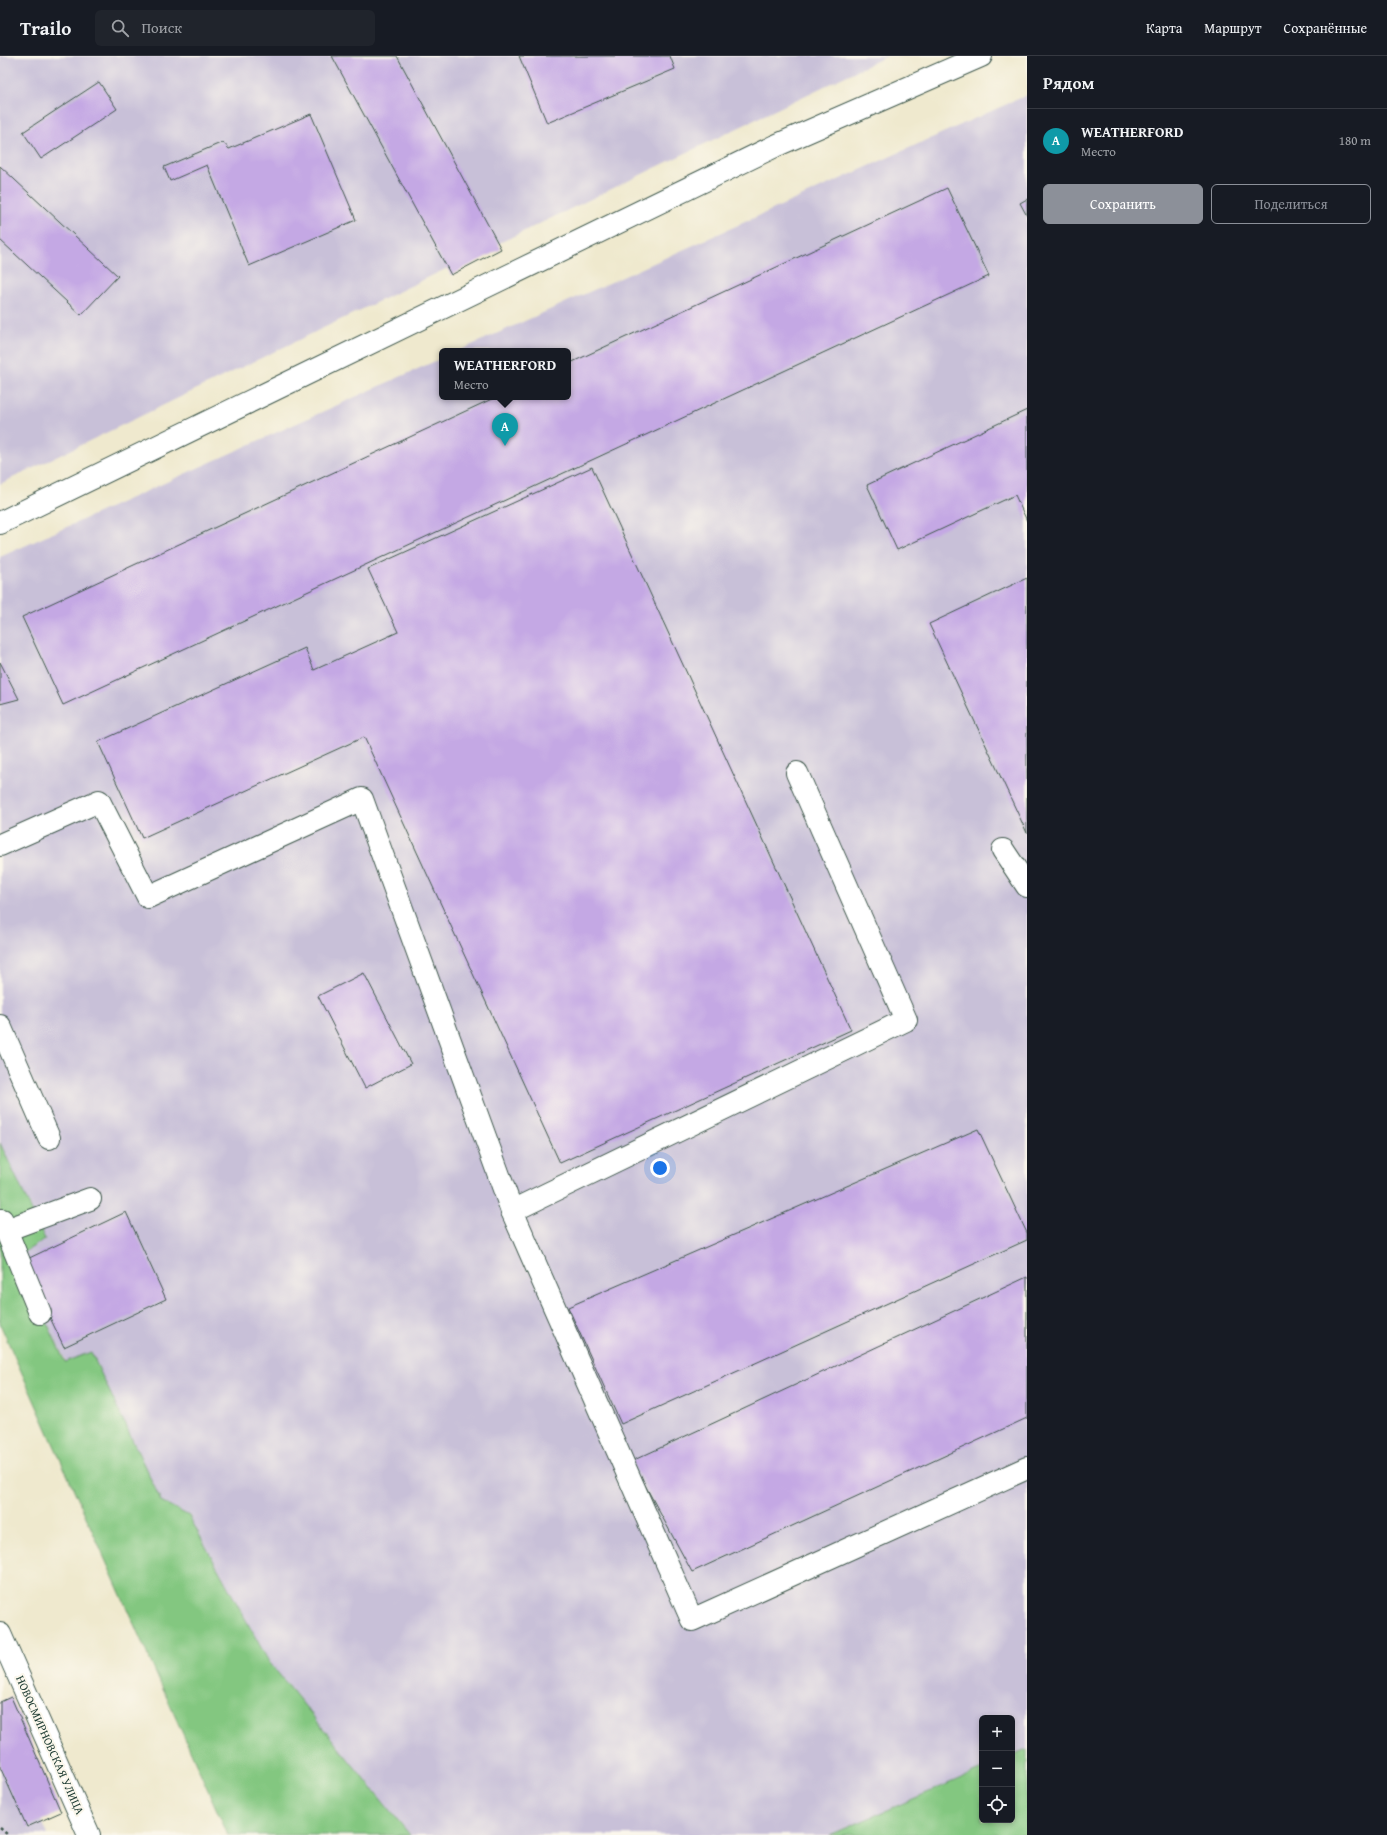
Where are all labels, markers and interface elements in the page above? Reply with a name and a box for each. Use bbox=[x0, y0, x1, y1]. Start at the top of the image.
search box bbox=[95, 10, 375, 46]
text: Trailo bbox=[20, 14, 71, 42]
icon: search bbox=[109, 17, 131, 39]
text: Поиск bbox=[141, 17, 182, 38]
text: Карта bbox=[1146, 18, 1182, 38]
text: Маршрут bbox=[1204, 18, 1262, 38]
text: Сохранённые bbox=[1284, 18, 1367, 38]
text: Рядом bbox=[1043, 70, 1094, 95]
text: WEATHERFORD bbox=[1081, 121, 1183, 142]
text: A bbox=[1052, 131, 1060, 150]
text: 180 m bbox=[1339, 131, 1371, 150]
text: Место bbox=[1081, 142, 1116, 161]
button: Сохранить bbox=[1043, 184, 1203, 224]
button: Поделиться bbox=[1211, 184, 1371, 224]
popup bbox=[439, 348, 571, 400]
text: WEATHERFORD bbox=[454, 354, 556, 375]
text: Место bbox=[454, 375, 489, 394]
pin: A bbox=[492, 413, 518, 446]
your location bbox=[650, 1158, 670, 1178]
street label: НОВОСМИРНОВСКАЯ УЛИЦА bbox=[12, 1672, 89, 1818]
map controls bbox=[979, 1715, 1015, 1823]
button: + bbox=[979, 1715, 1015, 1751]
button: − bbox=[979, 1751, 1015, 1787]
button: locate bbox=[979, 1787, 1015, 1823]

